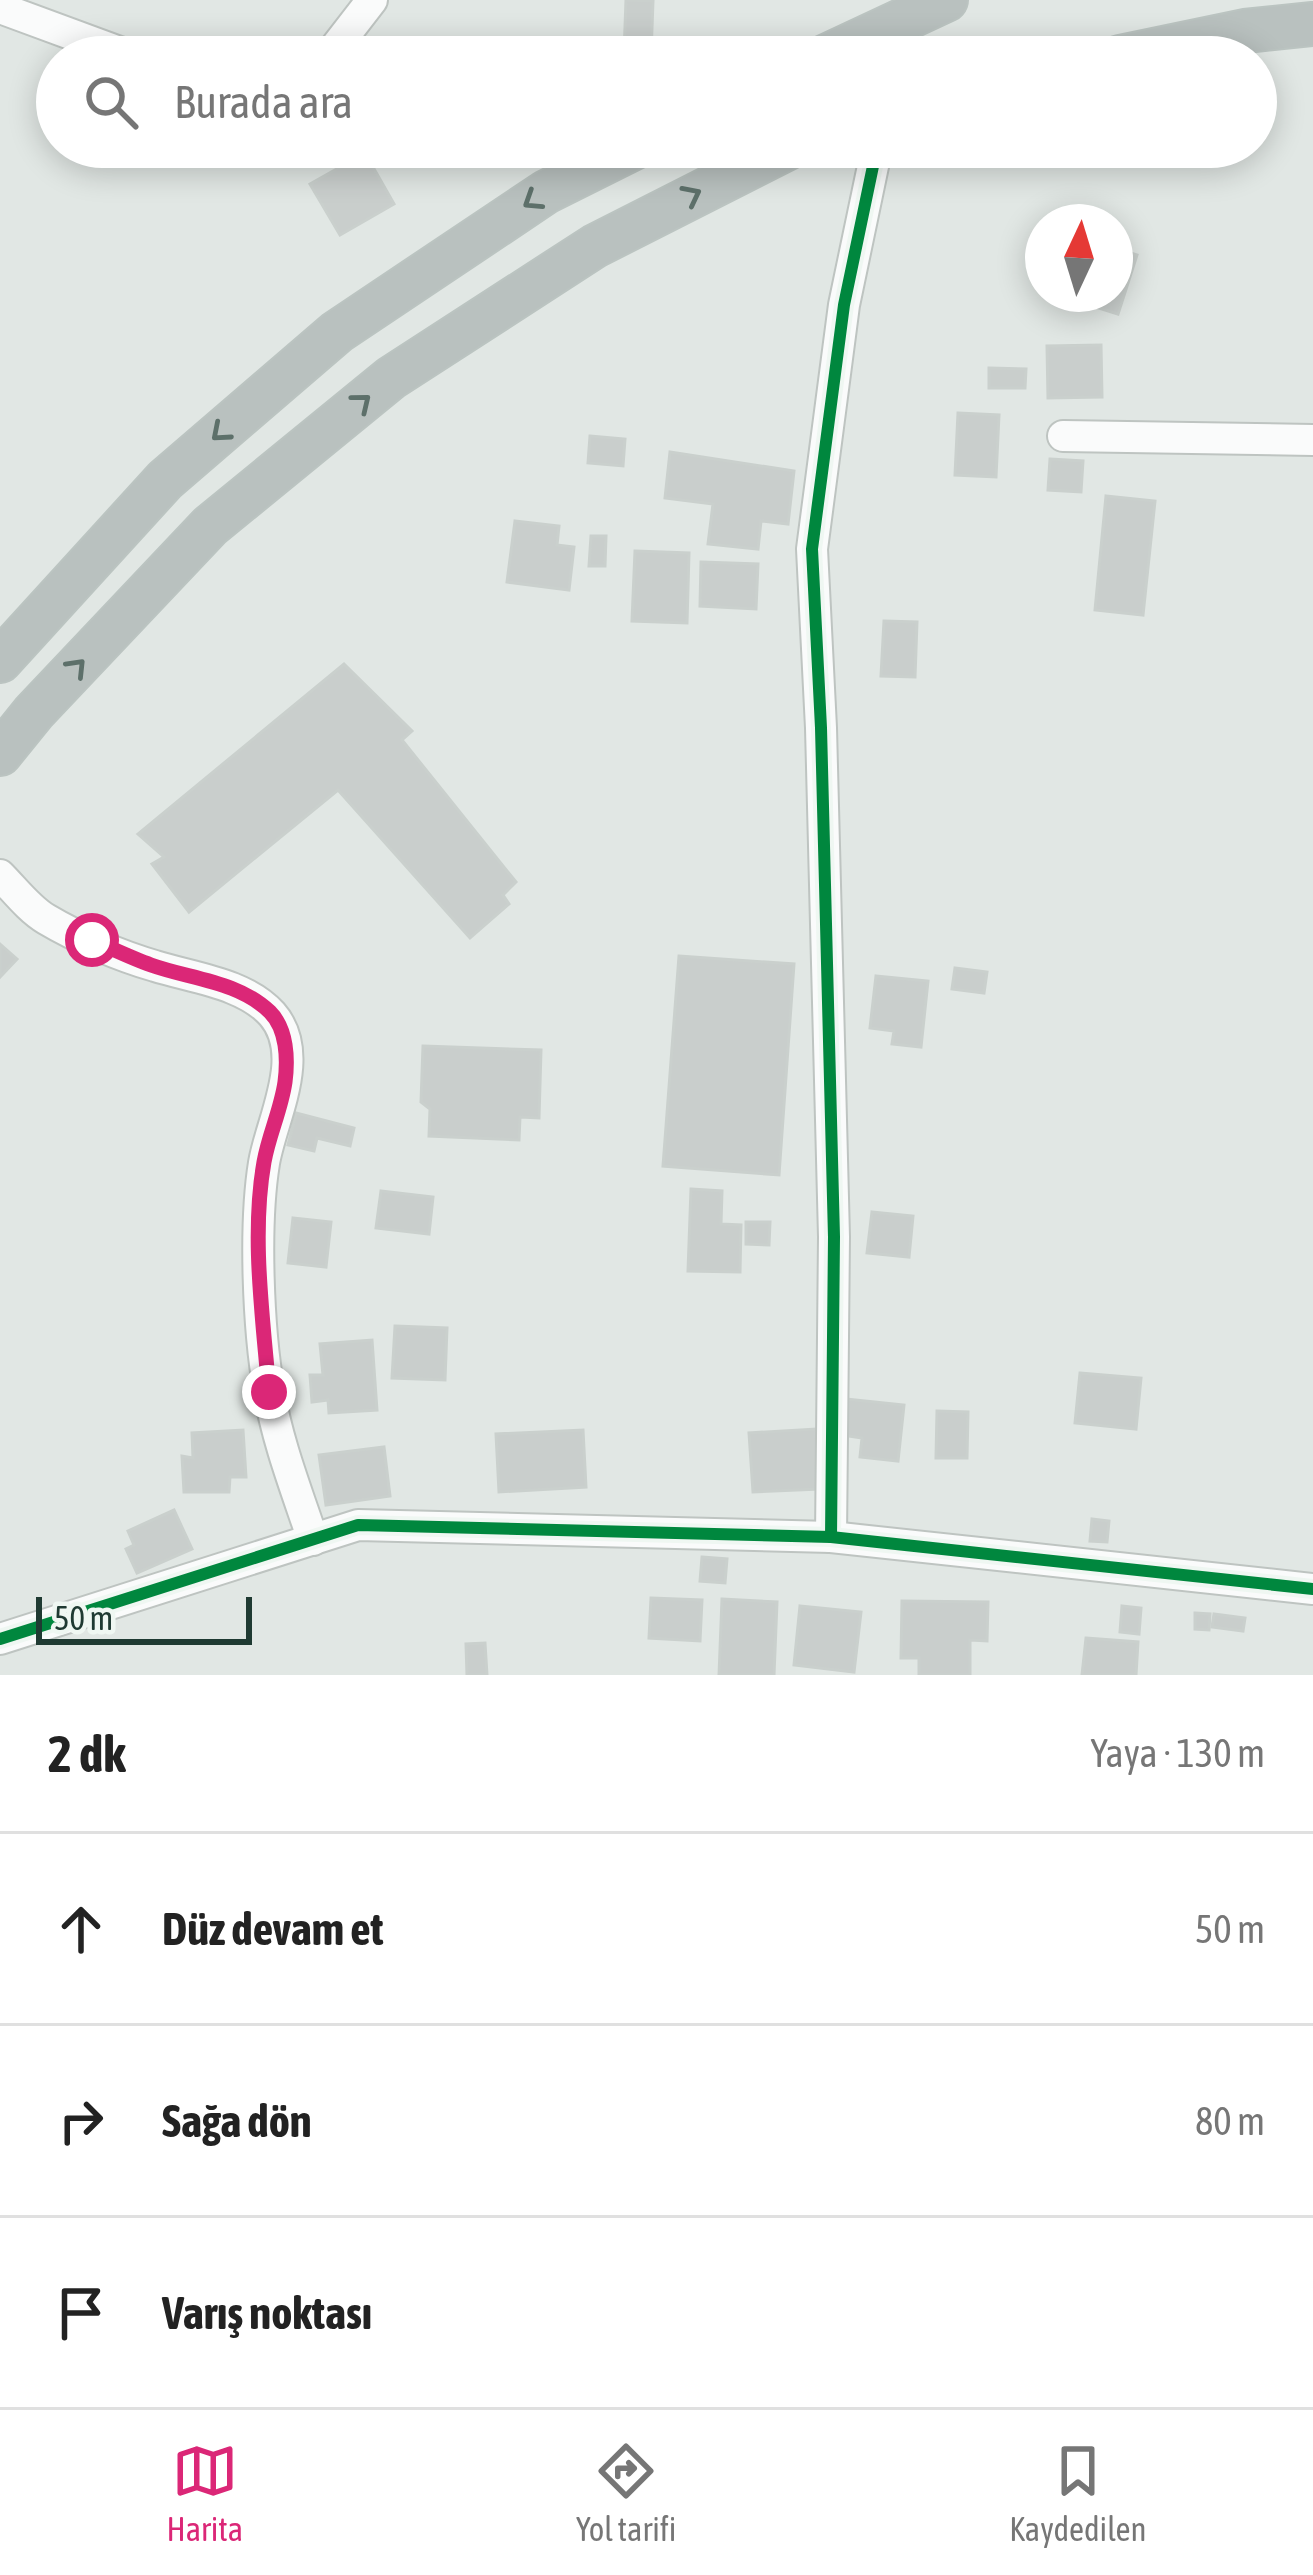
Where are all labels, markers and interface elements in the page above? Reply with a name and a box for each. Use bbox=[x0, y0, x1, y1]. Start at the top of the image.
search box bbox=[36, 36, 1277, 168]
icon: search bbox=[78, 69, 144, 135]
text: Burada ara bbox=[174, 76, 353, 128]
one-way arrow bbox=[524, 186, 546, 208]
one-way arrow bbox=[680, 187, 702, 210]
north arrow bbox=[1025, 204, 1133, 312]
one-way arrow bbox=[348, 394, 370, 416]
one-way arrow bbox=[212, 419, 234, 440]
one-way arrow bbox=[63, 659, 84, 680]
route start bbox=[65, 913, 119, 967]
route end bbox=[242, 1365, 296, 1419]
scale bar bbox=[36, 1591, 252, 1644]
text: 50 m bbox=[54, 1599, 113, 1637]
text: 2 dk bbox=[48, 1724, 126, 1783]
text: Yaya · 130 m bbox=[1091, 1731, 1265, 1775]
icon: ahead bbox=[48, 1896, 114, 1962]
text: Düz devam et bbox=[162, 1903, 384, 1955]
text: 50 m bbox=[1195, 1907, 1265, 1951]
icon: right bbox=[48, 2088, 114, 2154]
text: Sağa dön bbox=[162, 2095, 312, 2147]
text: 80 m bbox=[1195, 2099, 1265, 2143]
icon: arrive bbox=[48, 2280, 114, 2346]
text: Varış noktası bbox=[162, 2287, 372, 2339]
tab: Harita bbox=[166, 2438, 243, 2548]
tab: Yol tarifi bbox=[576, 2438, 676, 2548]
tab: Kaydedilen bbox=[1009, 2438, 1147, 2548]

